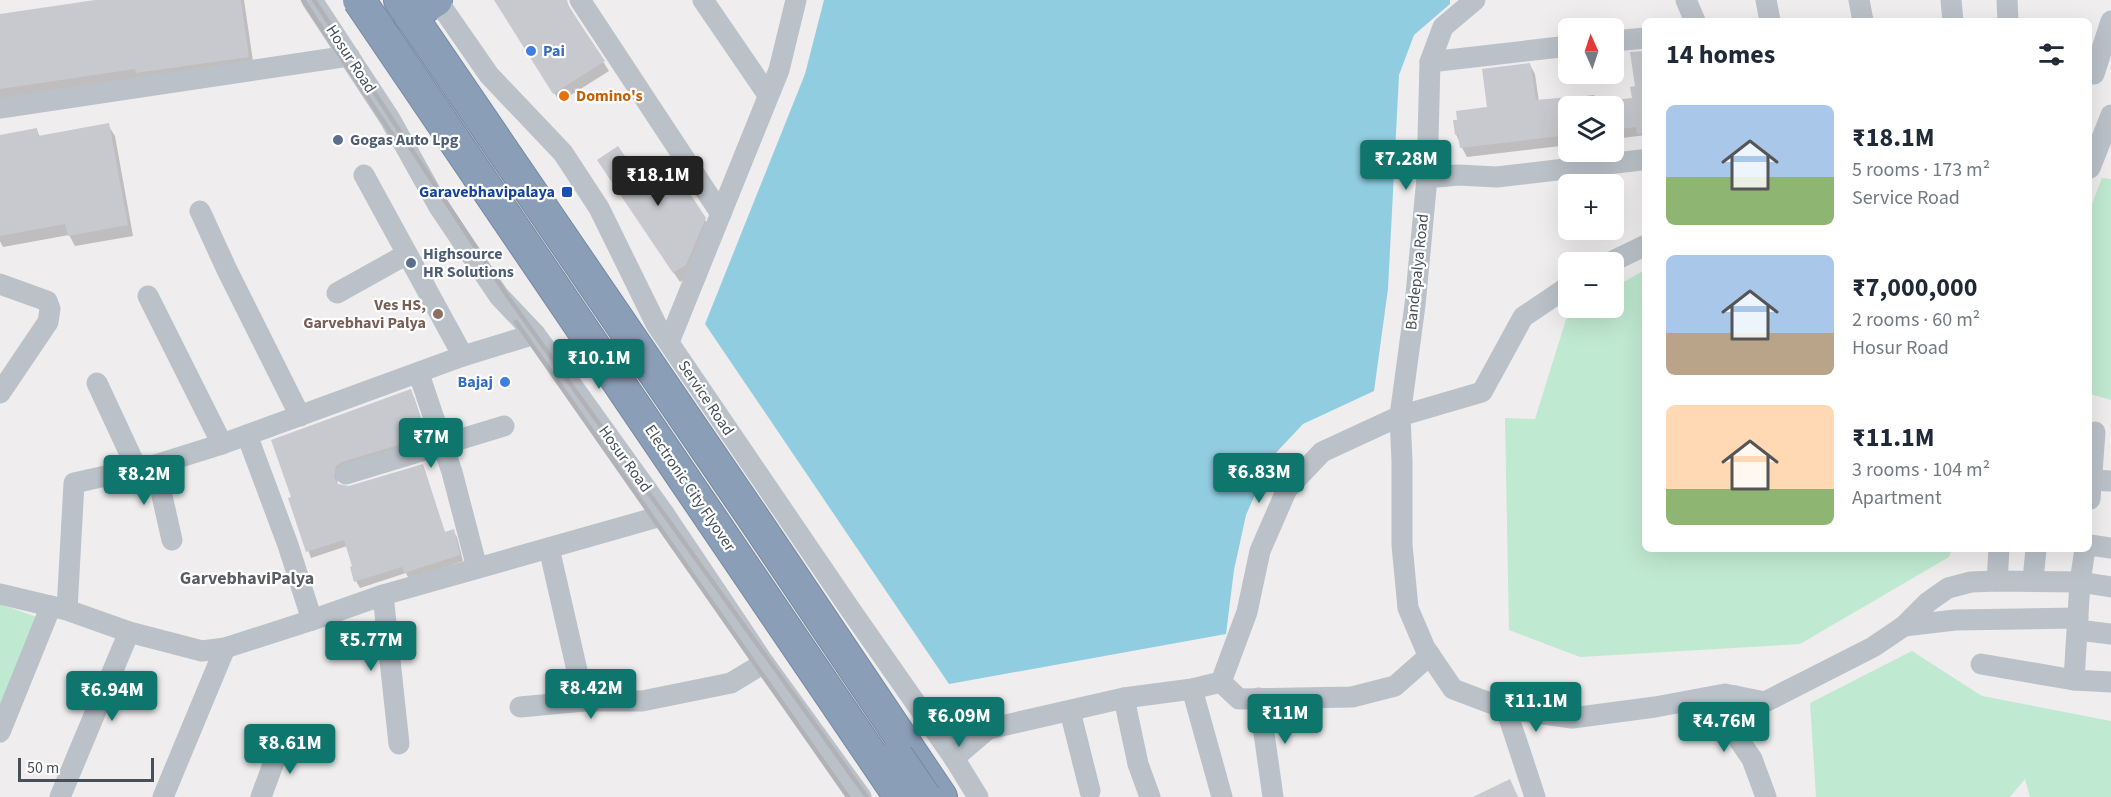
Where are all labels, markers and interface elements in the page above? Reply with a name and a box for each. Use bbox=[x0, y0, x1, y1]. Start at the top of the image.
north arrow bbox=[1558, 18, 1624, 84]
map controls bbox=[1558, 18, 1624, 318]
street label: Hosur Road bbox=[321, 20, 381, 98]
text: 14 homes bbox=[1666, 36, 1775, 73]
icon: filters bbox=[2035, 38, 2068, 71]
place label: Pai bbox=[543, 40, 565, 62]
marker: Pai bbox=[524, 44, 538, 58]
place label: Domino's bbox=[576, 85, 643, 107]
marker: Domino's bbox=[557, 89, 571, 103]
button: layers bbox=[1558, 96, 1624, 162]
text: ₹18.1M bbox=[1852, 119, 1935, 156]
place label: Gogas Auto Lpg bbox=[350, 129, 459, 151]
icon: home bbox=[1714, 129, 1786, 201]
marker: Gogas Auto Lpg bbox=[331, 133, 345, 147]
pin: ₹7.28M bbox=[1357, 140, 1455, 191]
text: ₹7.28M bbox=[1374, 145, 1438, 173]
pin: ₹18.1M bbox=[609, 156, 707, 207]
text: 5 rooms · 173 m² bbox=[1852, 156, 1990, 184]
text: ₹18.1M bbox=[626, 161, 690, 189]
button: + bbox=[1558, 174, 1624, 240]
place label: Garavebhavipalaya bbox=[419, 181, 555, 203]
text: Service Road bbox=[1852, 184, 1960, 212]
marker: Garavebhavipalaya bbox=[560, 185, 574, 199]
street label: Bandepalya Road bbox=[1400, 213, 1434, 331]
place label: Highsource HR Solutions bbox=[423, 243, 514, 283]
button: − bbox=[1558, 252, 1624, 318]
marker: Highsource HR Solutions bbox=[404, 256, 418, 270]
text: ₹7,000,000 bbox=[1852, 269, 1977, 306]
icon: home bbox=[1714, 279, 1786, 351]
place label: Ves HS, Garvebhavi Palya bbox=[303, 294, 426, 334]
text: 2 rooms · 60 m² bbox=[1852, 306, 1980, 334]
marker: Ves HS, Garvebhavi Palya bbox=[431, 307, 445, 321]
text: Hosur Road bbox=[1852, 334, 1949, 362]
pin: ₹10.1M bbox=[550, 339, 648, 390]
text: ₹10.1M bbox=[567, 344, 631, 372]
street label: Service Road bbox=[673, 356, 739, 440]
place label: Bajaj bbox=[458, 371, 493, 393]
marker: Bajaj bbox=[498, 375, 512, 389]
pin: ₹7M bbox=[402, 418, 460, 469]
text: ₹11.1M bbox=[1852, 419, 1935, 456]
street label: Electronic City Flyover bbox=[639, 420, 741, 556]
street label: Hosur Road bbox=[593, 421, 657, 497]
text: ₹7M bbox=[413, 423, 449, 451]
icon: home bbox=[1714, 429, 1786, 501]
pin: ₹6.83M bbox=[1210, 453, 1308, 504]
pin: ₹8.2M bbox=[102, 455, 186, 506]
text: 3 rooms · 104 m² bbox=[1852, 456, 1990, 484]
text: ₹6.83M bbox=[1227, 458, 1291, 486]
text: ₹8.2M bbox=[118, 460, 170, 488]
text: Apartment bbox=[1852, 484, 1942, 512]
district label: GarvebhaviPalya bbox=[180, 566, 314, 591]
pin: ₹5.77M bbox=[322, 621, 420, 672]
text: ₹5.77M bbox=[339, 626, 403, 654]
pin: ₹8.42M bbox=[542, 669, 640, 720]
pin: ₹6.94M bbox=[63, 671, 161, 722]
text: ₹8.42M bbox=[559, 674, 623, 702]
text: ₹6.94M bbox=[80, 676, 144, 704]
pin: ₹11.1M bbox=[1487, 682, 1585, 733]
text: ₹11.1M bbox=[1504, 687, 1568, 715]
pin: ₹11M bbox=[1249, 694, 1321, 745]
pin: ₹6.09M bbox=[910, 697, 1008, 748]
text: ₹11M bbox=[1262, 699, 1308, 727]
text: ₹6.09M bbox=[927, 702, 991, 730]
pin: ₹4.76M bbox=[1675, 702, 1773, 753]
text: ₹4.76M bbox=[1692, 707, 1756, 735]
pin: ₹8.61M bbox=[241, 724, 339, 775]
text: ₹8.61M bbox=[258, 729, 322, 757]
scale bar bbox=[18, 755, 154, 782]
text: 50 m bbox=[27, 757, 59, 779]

